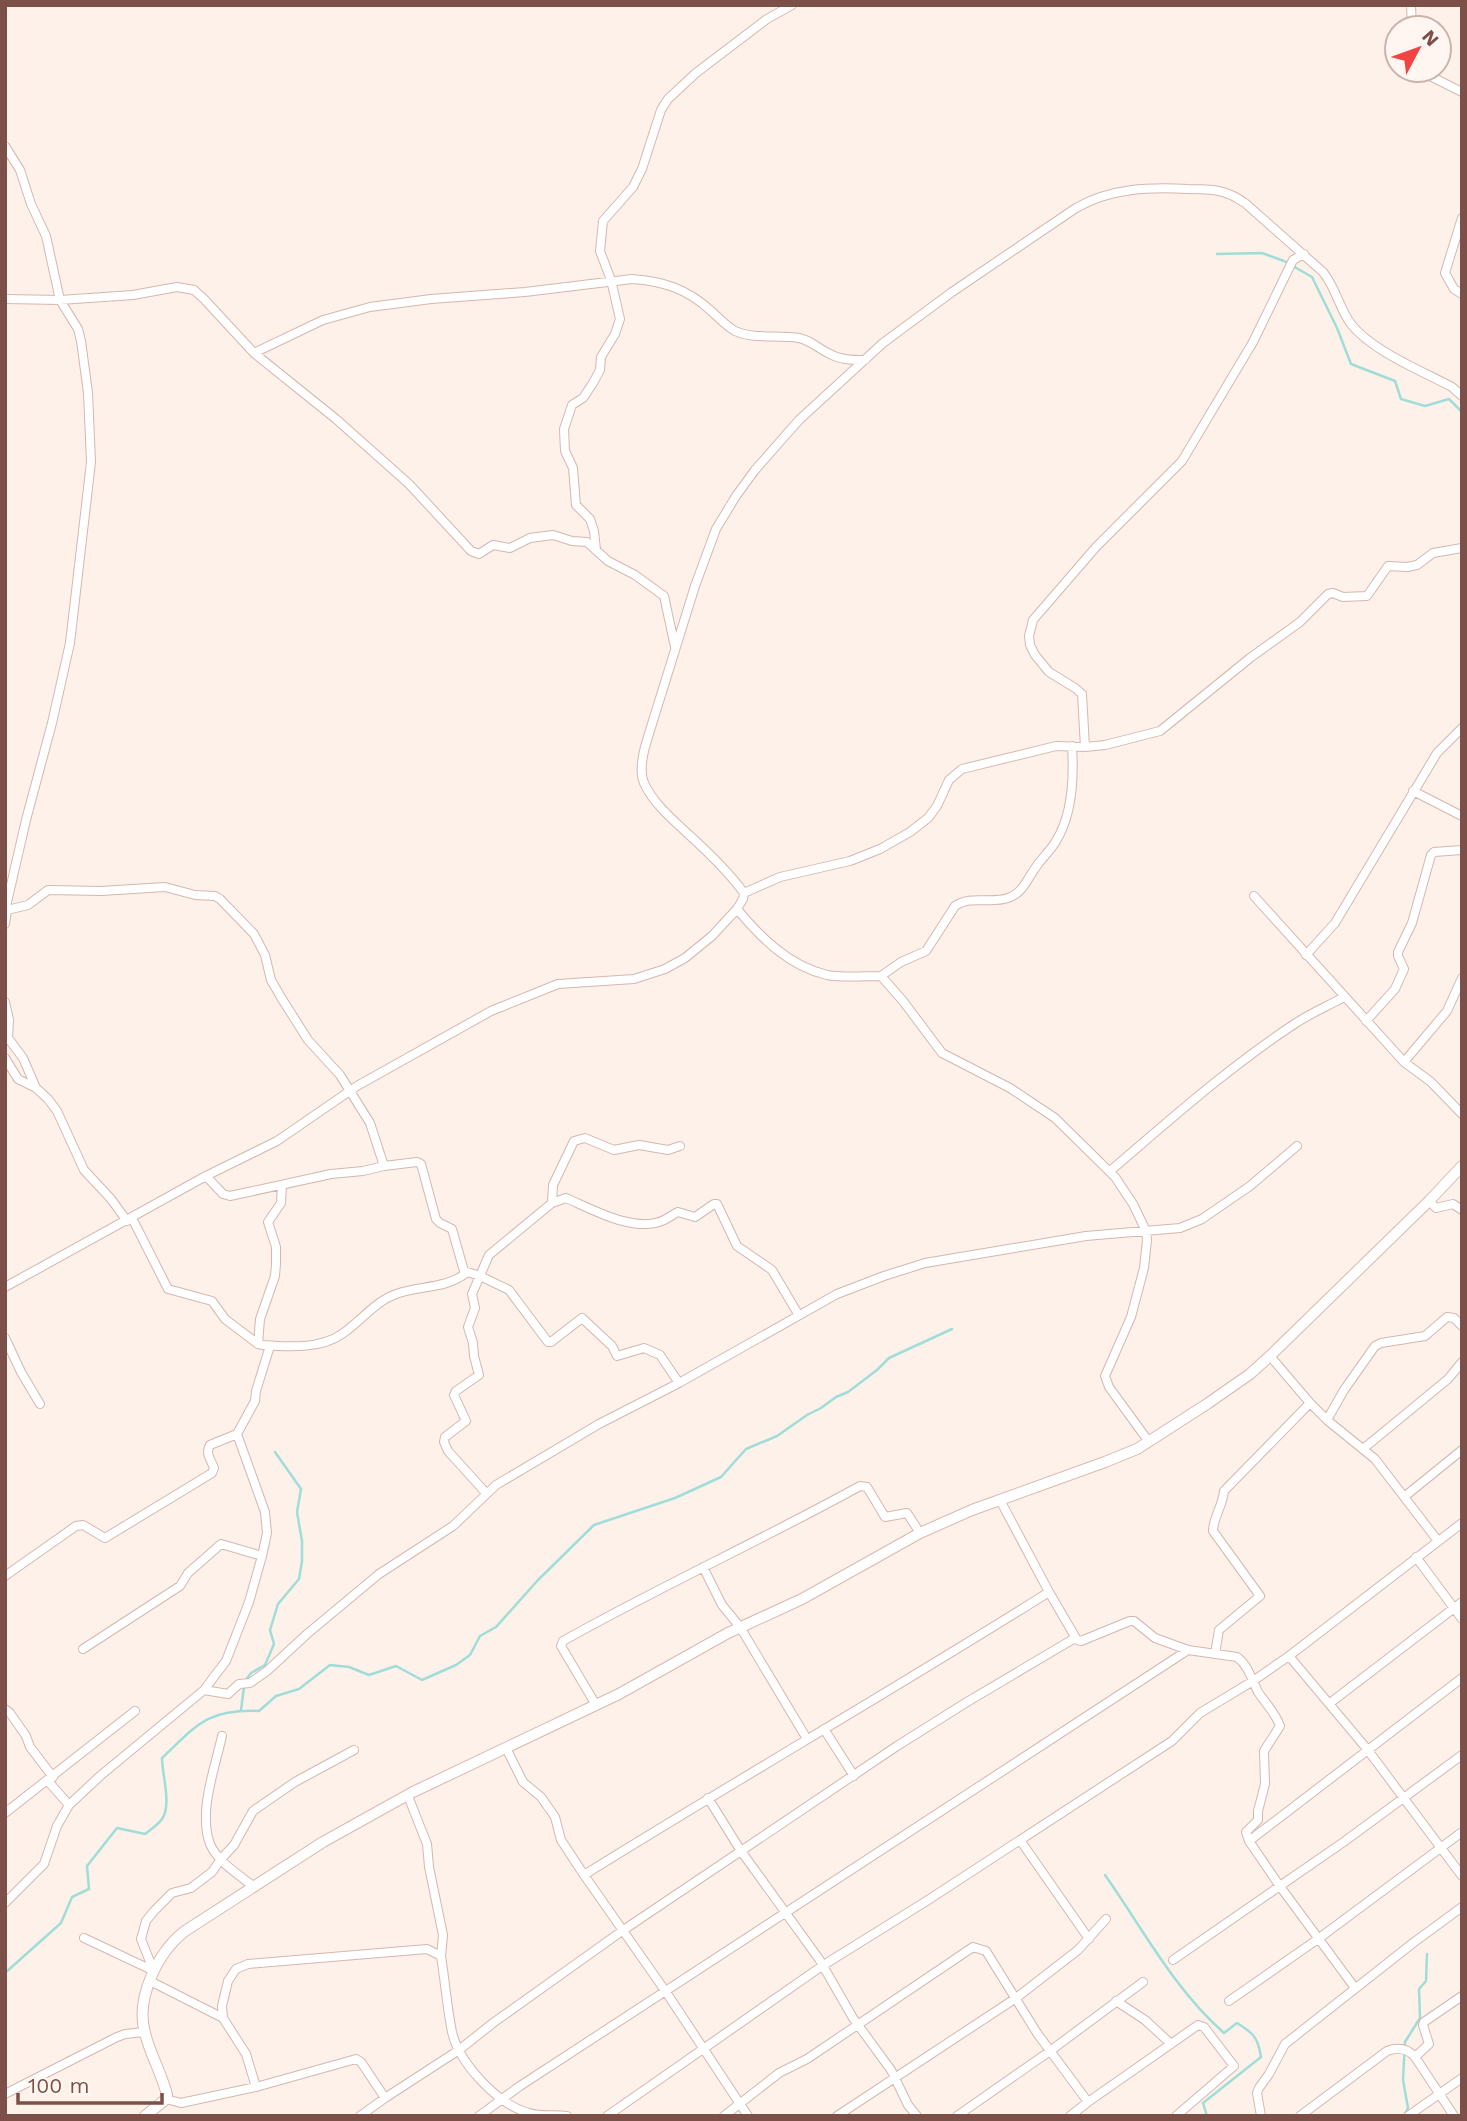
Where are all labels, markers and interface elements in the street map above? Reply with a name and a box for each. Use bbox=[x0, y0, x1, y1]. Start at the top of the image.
north arrow bbox=[1383, 14, 1453, 84]
text: N bbox=[1417, 25, 1444, 51]
scale bar bbox=[18, 2062, 161, 2106]
text: 100 m bbox=[28, 2073, 90, 2098]

